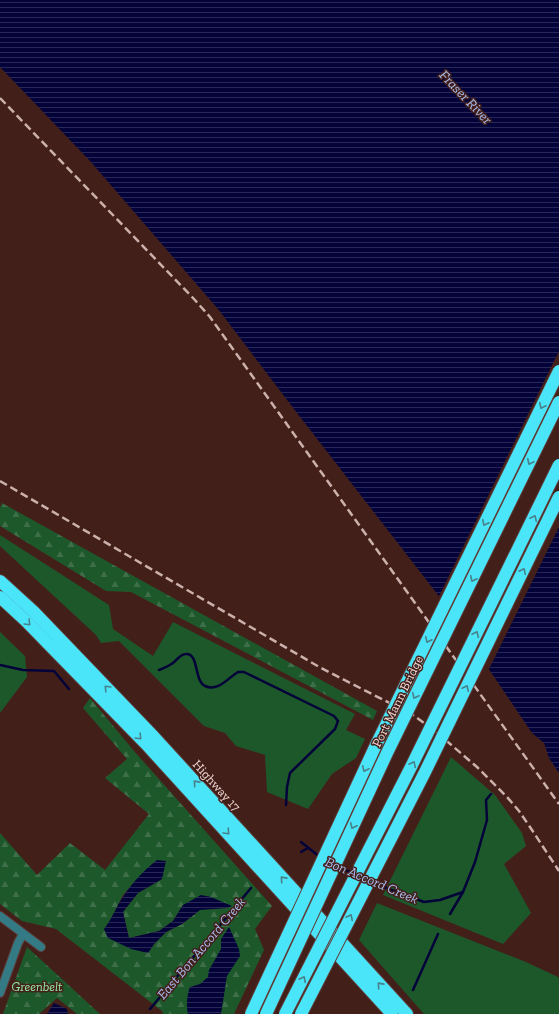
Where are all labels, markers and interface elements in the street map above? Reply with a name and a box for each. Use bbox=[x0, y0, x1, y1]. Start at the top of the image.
water label: Fraser River bbox=[436, 67, 496, 128]
one-way arrow bbox=[539, 402, 547, 409]
one-way arrow bbox=[527, 458, 535, 466]
one-way arrow bbox=[529, 514, 536, 522]
one-way arrow bbox=[482, 519, 490, 526]
one-way arrow bbox=[518, 568, 525, 576]
one-way arrow bbox=[470, 575, 477, 583]
one-way arrow bbox=[23, 619, 31, 626]
one-way arrow bbox=[471, 631, 479, 639]
one-way arrow bbox=[425, 635, 433, 643]
street label: Port Mann Bridge bbox=[369, 653, 426, 749]
one-way arrow bbox=[104, 685, 112, 693]
one-way arrow bbox=[461, 685, 468, 692]
one-way arrow bbox=[412, 692, 420, 699]
one-way arrow bbox=[134, 732, 141, 740]
street label: Highway 17 bbox=[190, 757, 244, 814]
one-way arrow bbox=[408, 760, 416, 768]
one-way arrow bbox=[362, 765, 370, 773]
one-way arrow bbox=[193, 780, 200, 788]
one-way arrow bbox=[350, 822, 358, 829]
one-way arrow bbox=[222, 827, 230, 835]
water label: Bon Accord Creek bbox=[323, 853, 421, 908]
one-way arrow bbox=[281, 876, 288, 884]
water label: East Bon Accord Creek bbox=[154, 894, 249, 1003]
one-way arrow bbox=[345, 913, 353, 921]
one-way arrow bbox=[298, 976, 306, 983]
park label: Greenbelt bbox=[11, 979, 63, 994]
one-way arrow bbox=[378, 982, 385, 990]

